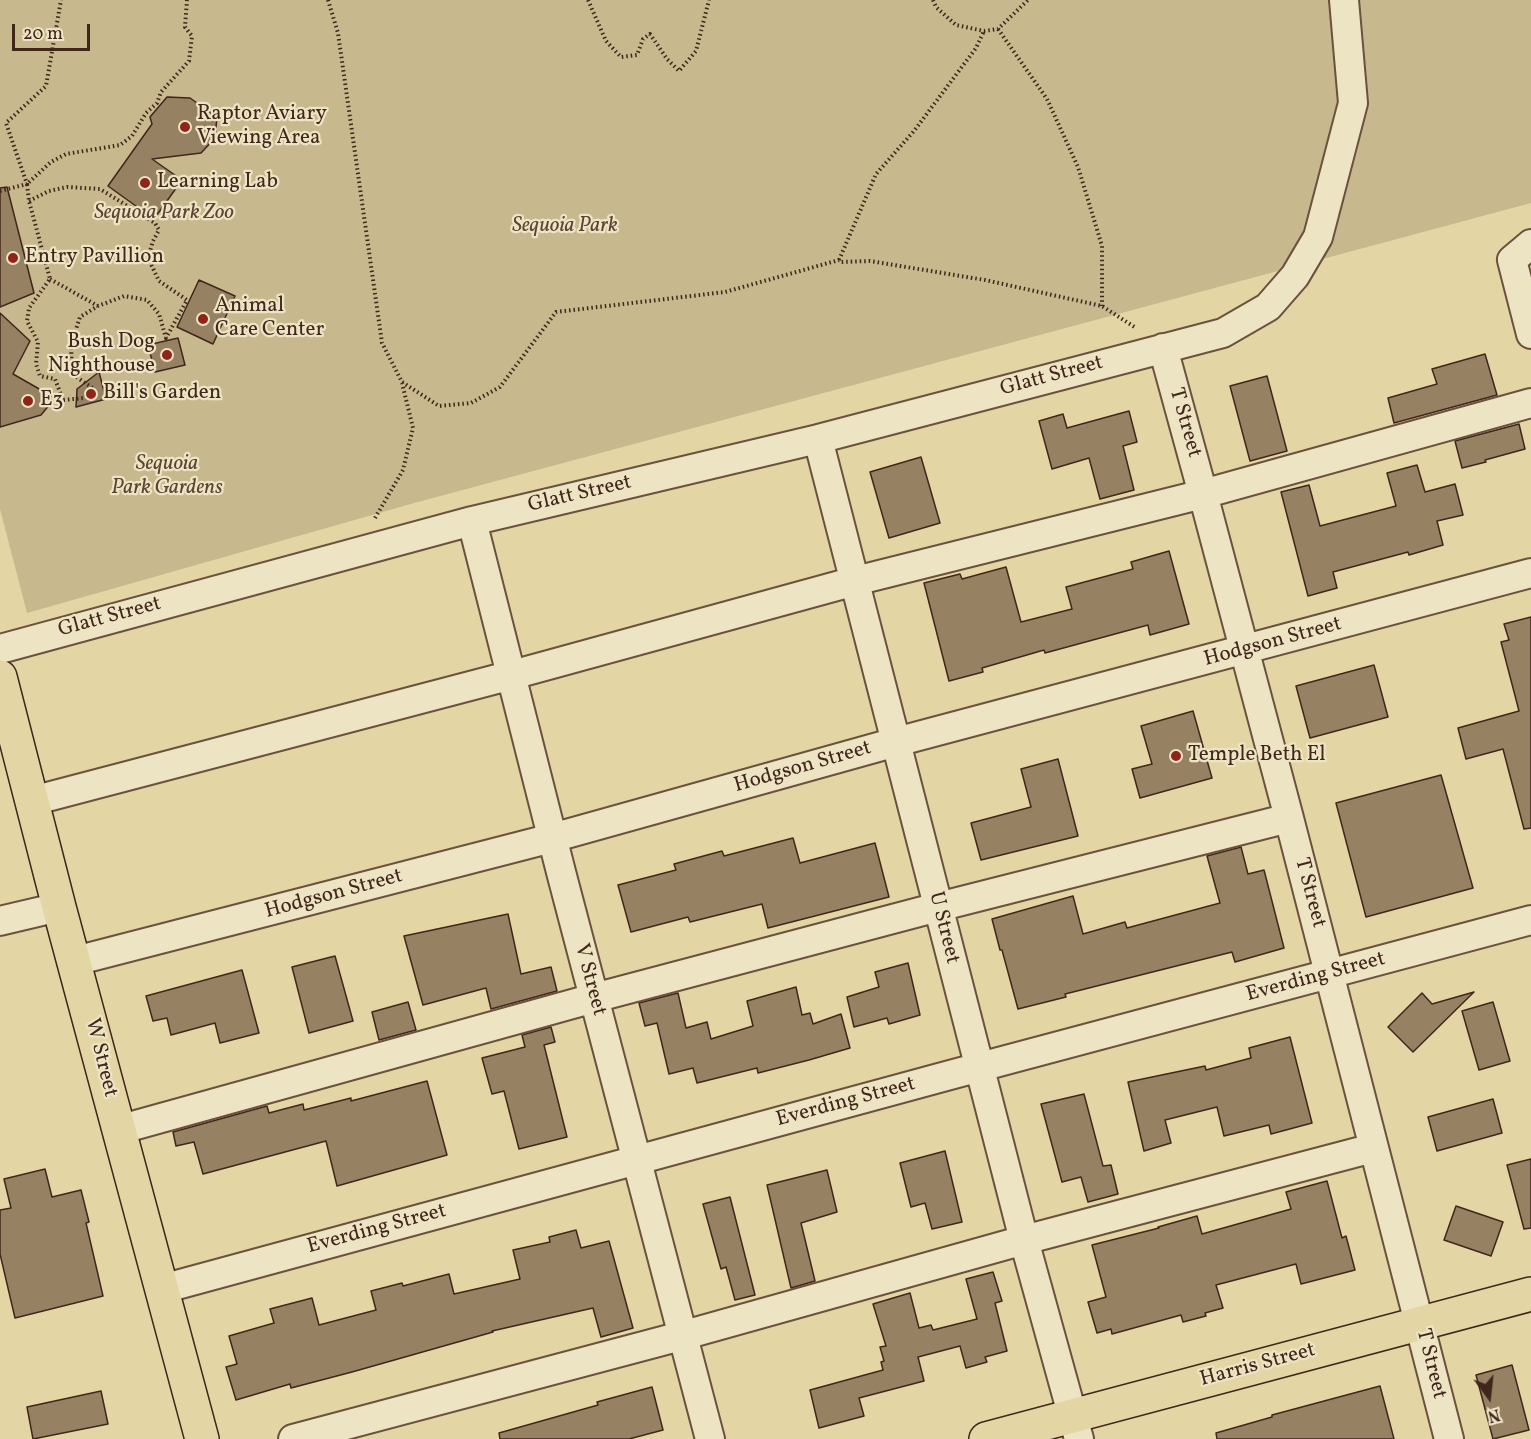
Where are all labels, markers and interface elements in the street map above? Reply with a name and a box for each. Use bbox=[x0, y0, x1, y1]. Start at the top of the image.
scale bar bbox=[15, 12, 93, 50]
text: 20 m bbox=[23, 22, 63, 47]
place label: Raptor Aviary Viewing Area bbox=[197, 102, 327, 152]
marker: Raptor Aviary Viewing Area bbox=[178, 120, 192, 134]
place label: Learning Lab bbox=[157, 170, 278, 196]
marker: Learning Lab bbox=[138, 176, 152, 190]
park label: Sequoia Park Zoo bbox=[94, 201, 234, 227]
park label: Sequoia Park bbox=[512, 214, 618, 240]
place label: Entry Pavillion bbox=[25, 245, 164, 271]
marker: Entry Pavillion bbox=[6, 251, 20, 265]
place label: Animal Care Center bbox=[215, 294, 324, 344]
marker: Animal Care Center bbox=[196, 312, 210, 326]
place label: Bush Dog Nighthouse bbox=[48, 330, 155, 380]
marker: Bush Dog Nighthouse bbox=[160, 348, 174, 362]
street label: Glatt Street bbox=[998, 351, 1106, 403]
place label: Bill's Garden bbox=[103, 381, 221, 407]
street label: T Street bbox=[1162, 385, 1206, 461]
marker: Bill's Garden bbox=[84, 387, 98, 401]
place label: E3 bbox=[40, 388, 63, 414]
marker: E3 bbox=[21, 394, 35, 408]
park label: Sequoia Park Gardens bbox=[111, 452, 223, 502]
street label: Glatt Street bbox=[526, 471, 634, 519]
street label: Glatt Street bbox=[56, 592, 164, 644]
street label: Hodgson Street bbox=[1201, 613, 1345, 673]
street label: Hodgson Street bbox=[732, 736, 874, 800]
place label: Temple Beth El bbox=[1188, 743, 1326, 769]
marker: Temple Beth El bbox=[1169, 749, 1183, 763]
street label: T Street bbox=[1288, 855, 1330, 931]
street label: Hodgson Street bbox=[262, 865, 406, 925]
street label: U Street bbox=[922, 889, 964, 967]
street label: V Street bbox=[567, 941, 611, 1019]
street label: Everding Street bbox=[1244, 947, 1388, 1009]
street label: W Street bbox=[78, 1016, 122, 1100]
street label: Everding Street bbox=[774, 1072, 918, 1134]
street label: Everding Street bbox=[305, 1199, 449, 1261]
street label: T Street bbox=[1409, 1326, 1451, 1402]
street label: Harris Street bbox=[1198, 1339, 1318, 1393]
north arrow bbox=[1459, 1367, 1519, 1427]
text: N bbox=[1485, 1402, 1502, 1427]

